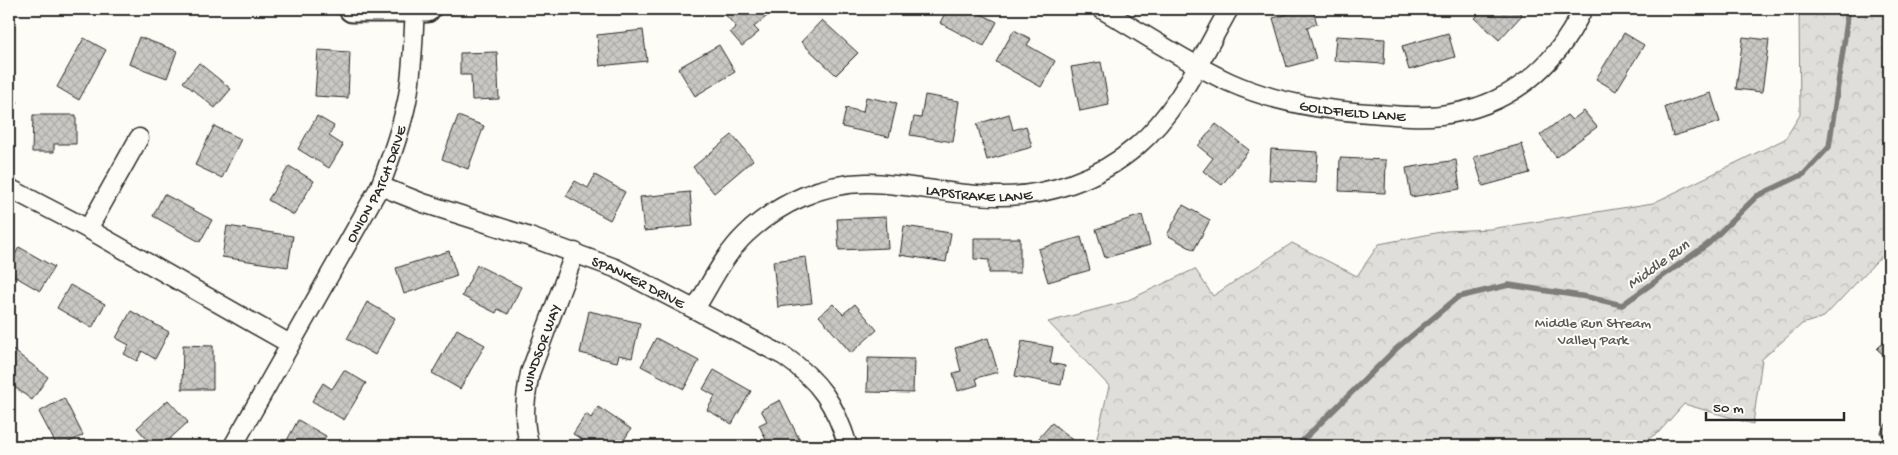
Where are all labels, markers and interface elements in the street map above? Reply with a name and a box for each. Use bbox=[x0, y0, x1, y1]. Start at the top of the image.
street label: GOLDFIELD LANE bbox=[1298, 97, 1407, 127]
street label: ONION PATCH DRIVE bbox=[343, 123, 412, 246]
street label: LAPSTRAKE LANE bbox=[924, 182, 1034, 207]
water label: Middle Run bbox=[1624, 237, 1694, 295]
street label: SPANKER DRIVE bbox=[589, 253, 688, 314]
street label: WINDSOR WAY bbox=[520, 302, 566, 393]
park label: Middle Run Stream Valley Park bbox=[1535, 315, 1652, 350]
scale bar bbox=[1706, 390, 1843, 422]
text: 50 m bbox=[1713, 400, 1744, 418]

